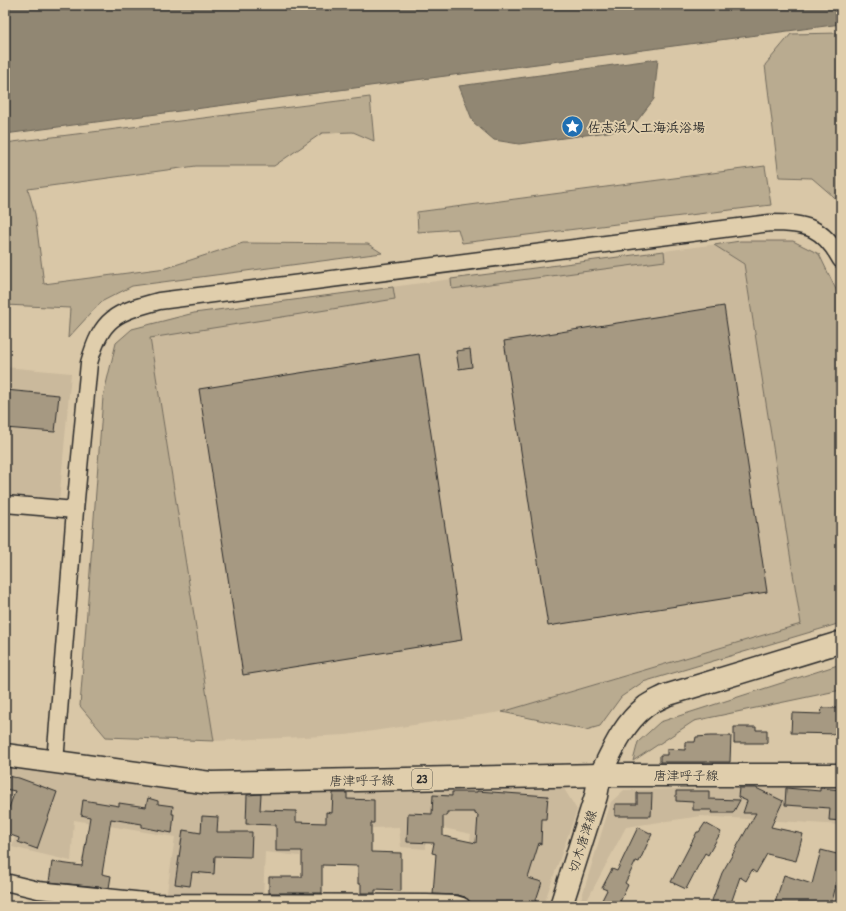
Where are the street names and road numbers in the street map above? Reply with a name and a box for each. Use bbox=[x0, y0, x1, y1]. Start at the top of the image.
street label: 唐津呼子線 bbox=[653, 766, 719, 784]
road number: 23 bbox=[412, 769, 432, 789]
street label: 唐津呼子線 bbox=[329, 770, 396, 790]
street label: 切木唐津線 bbox=[563, 806, 601, 875]

